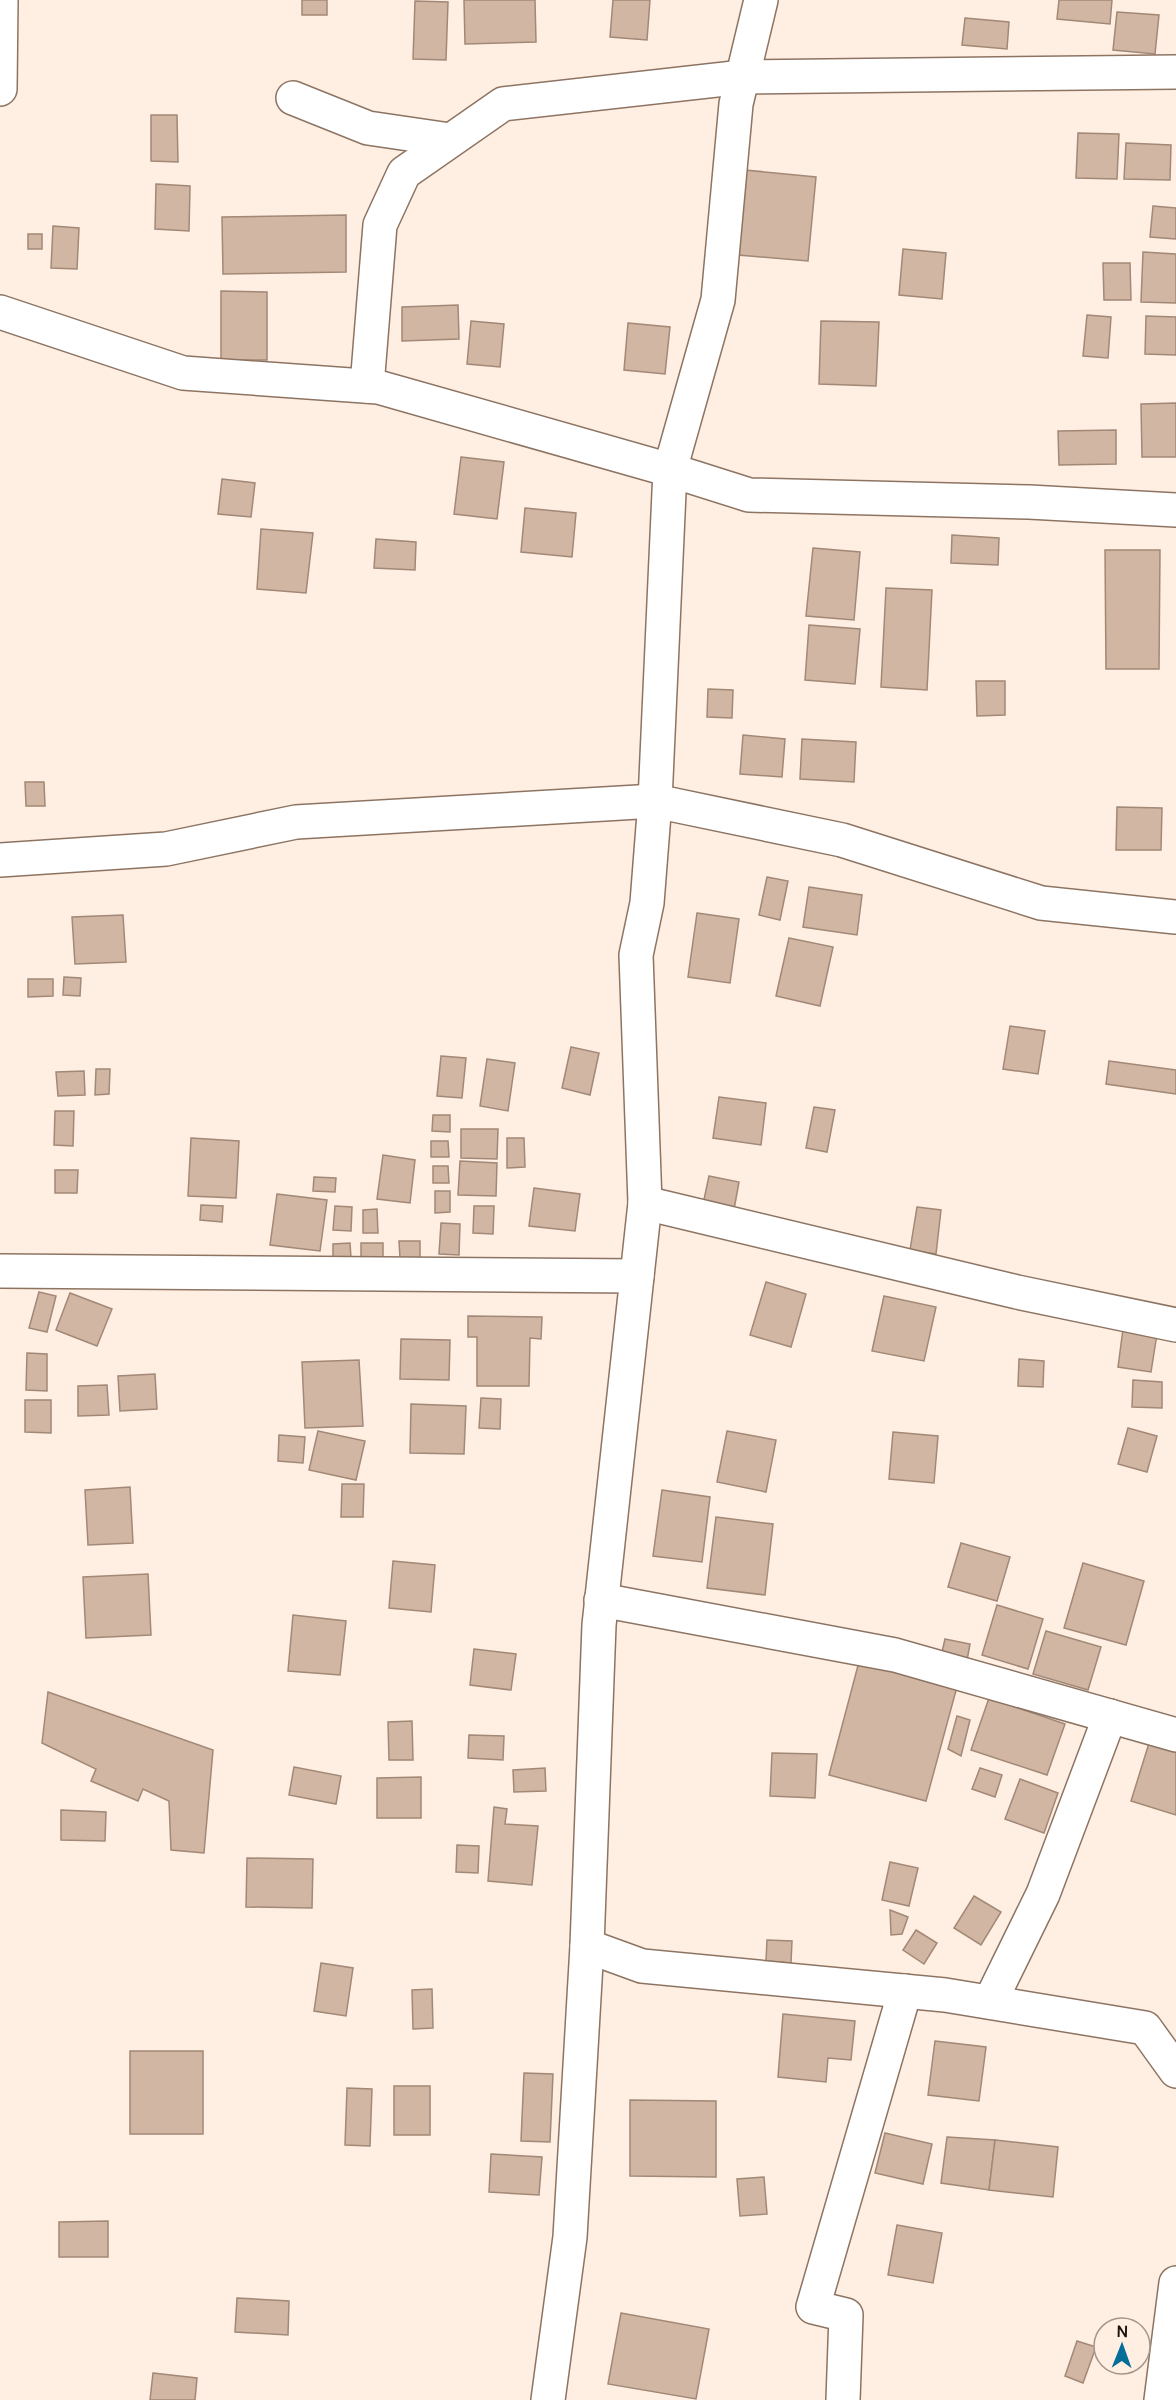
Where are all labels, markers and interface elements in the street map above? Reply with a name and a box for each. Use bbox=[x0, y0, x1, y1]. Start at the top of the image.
north arrow bbox=[1092, 2316, 1152, 2376]
text: N bbox=[1116, 2320, 1128, 2342]

